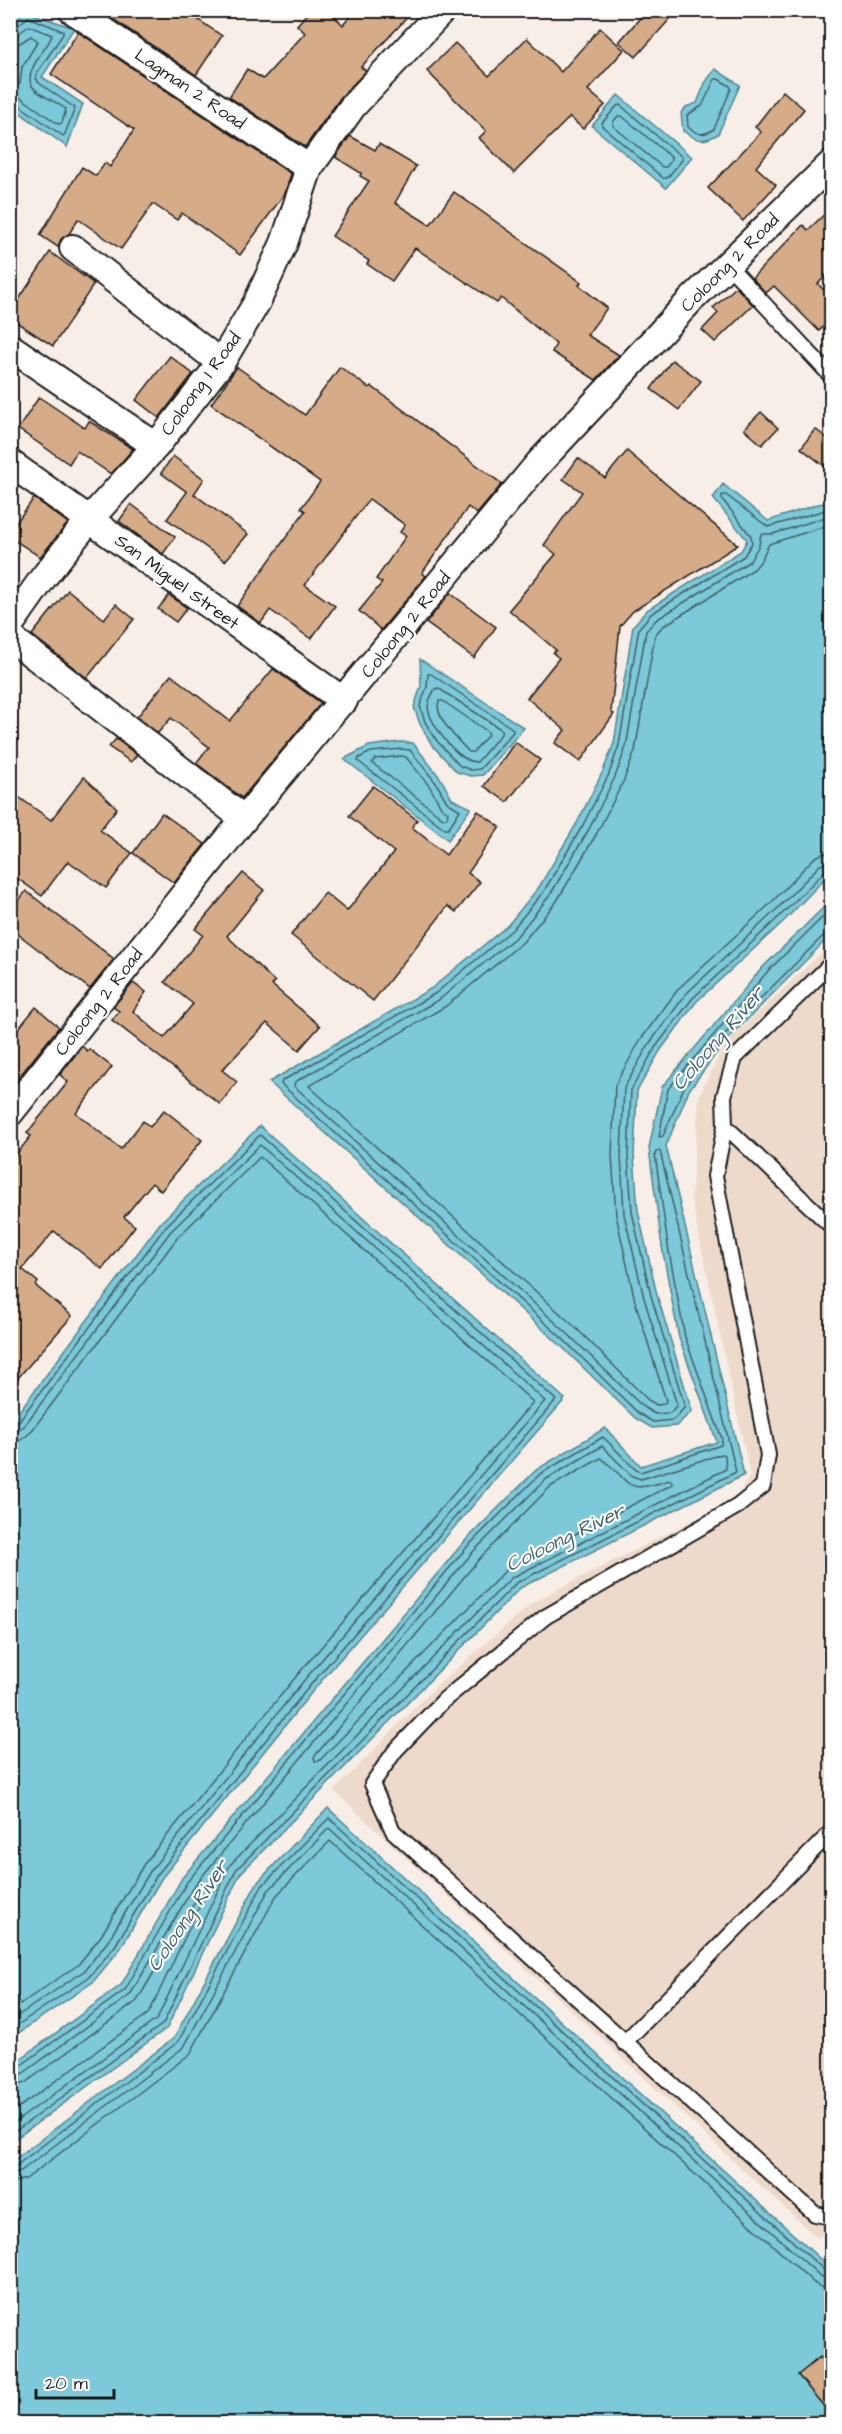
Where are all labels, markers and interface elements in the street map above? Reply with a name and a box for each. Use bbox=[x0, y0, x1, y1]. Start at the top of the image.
street label: Lagman 2 Road bbox=[129, 43, 251, 136]
street label: Coloong 2 Road bbox=[675, 208, 786, 319]
street label: Coloong 1 Road bbox=[155, 327, 248, 441]
street label: San Miguel Street bbox=[109, 528, 245, 637]
street label: Coloong 2 Road bbox=[355, 567, 457, 684]
street label: Coloong 2 Road bbox=[49, 943, 150, 1062]
water label: Coloong River bbox=[665, 980, 773, 1097]
water label: Coloong River bbox=[501, 1496, 631, 1580]
water label: Coloong River bbox=[140, 1853, 238, 1978]
scale bar bbox=[36, 2362, 114, 2400]
text: 20 m bbox=[45, 2371, 88, 2396]

